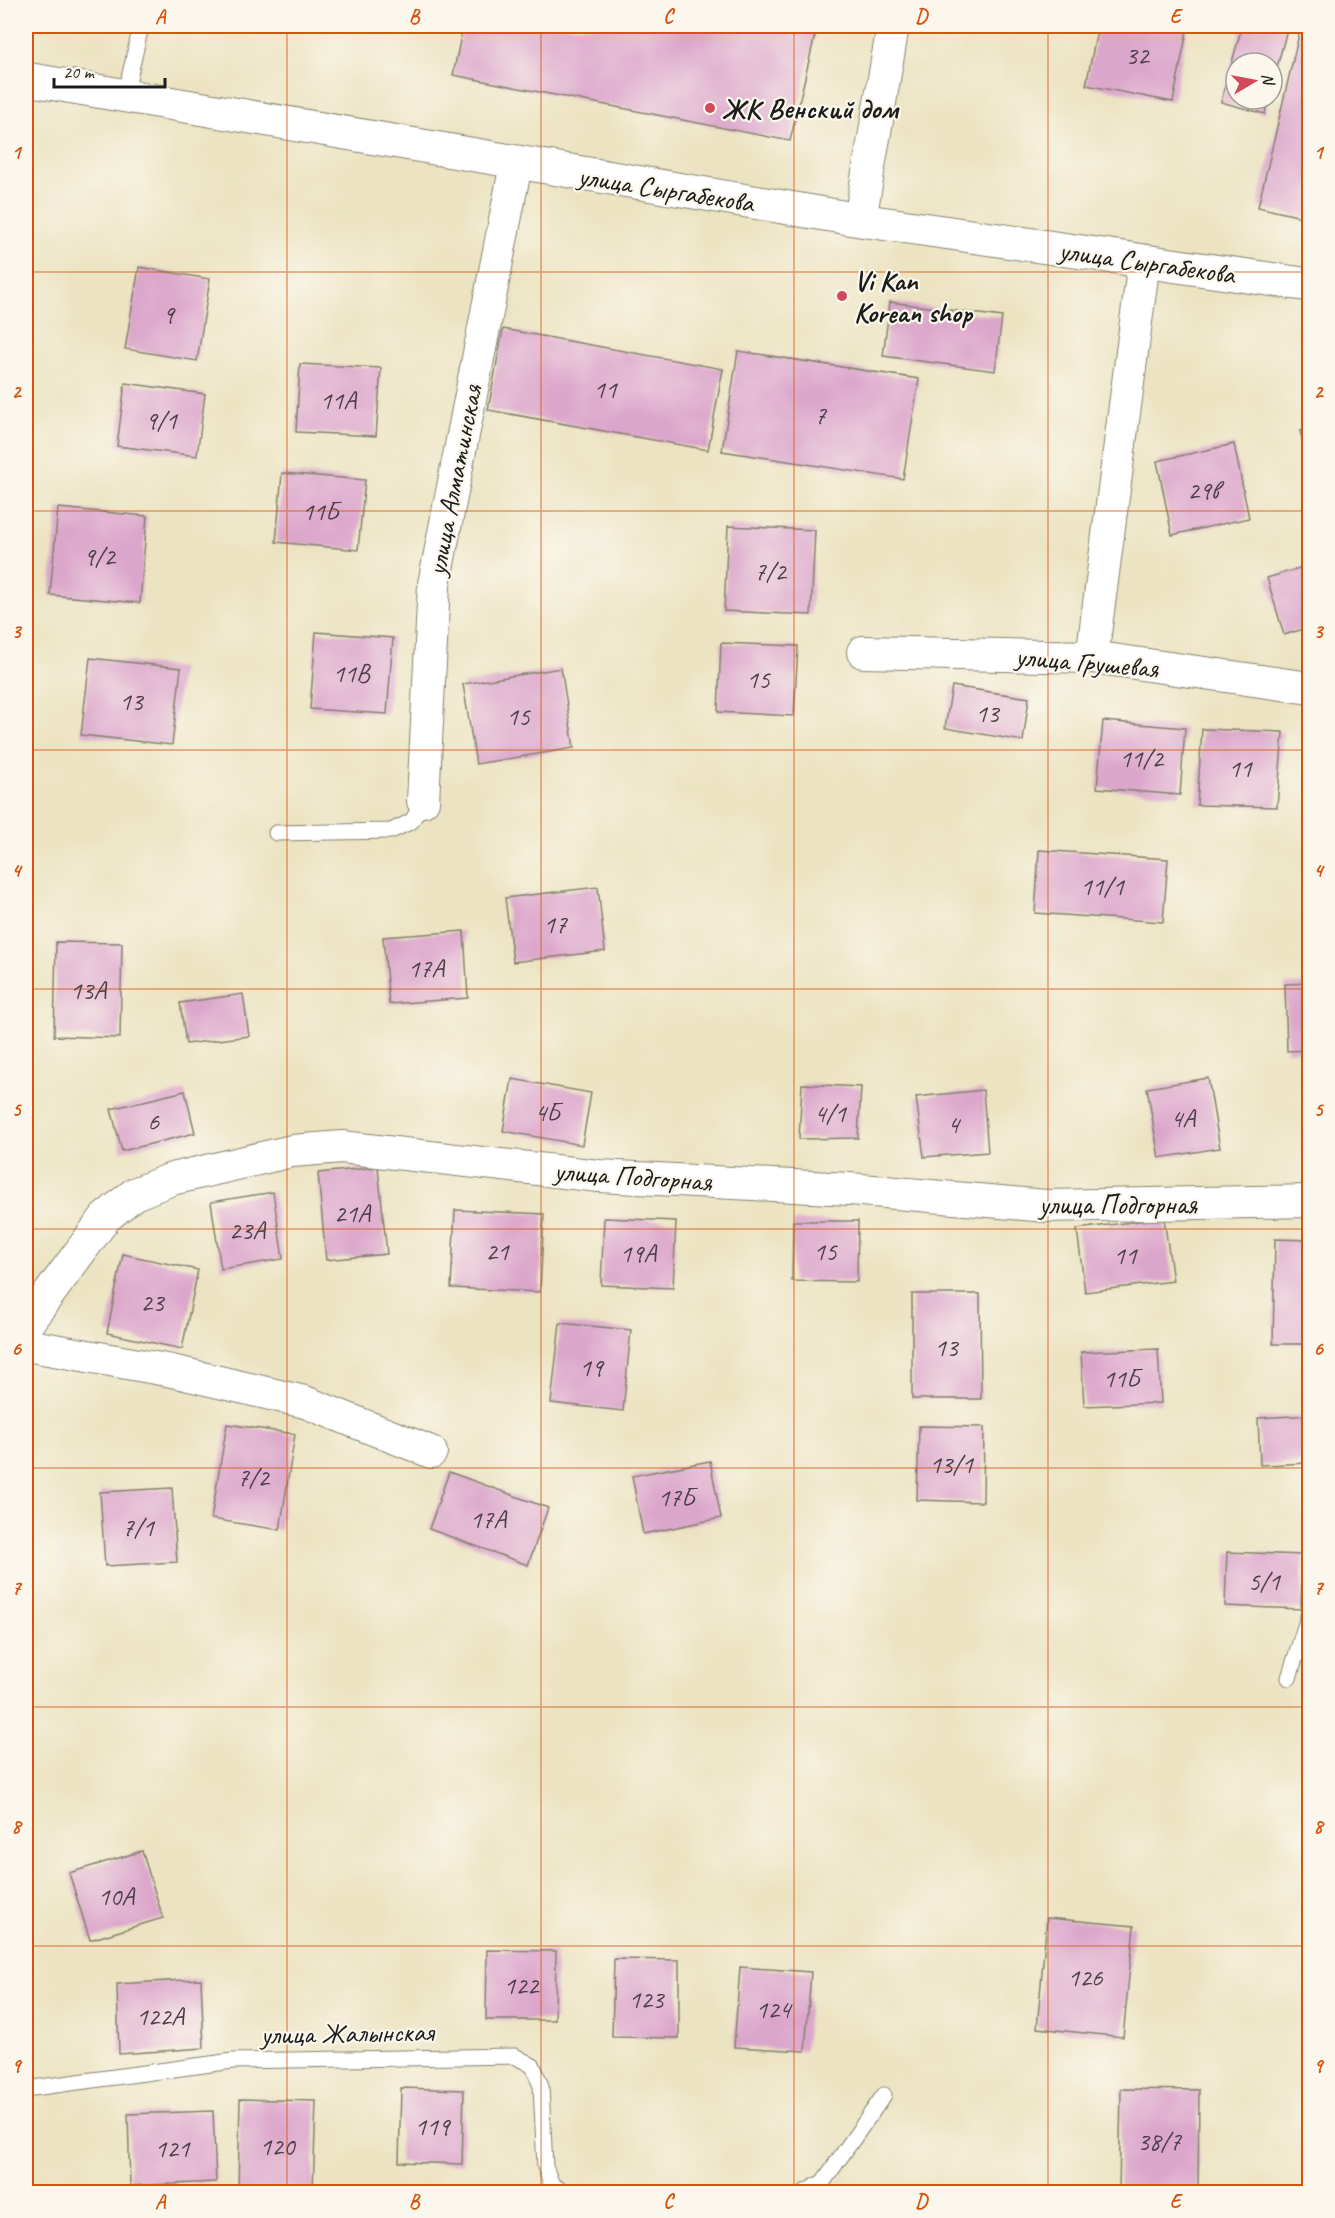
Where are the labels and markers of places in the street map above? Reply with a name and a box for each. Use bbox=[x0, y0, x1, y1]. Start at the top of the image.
place label: ЖК Венский дом bbox=[722, 91, 900, 126]
marker: ЖК Венский дом bbox=[703, 101, 717, 115]
place label: Vi Kan Korean shop bbox=[854, 263, 974, 330]
marker: Vi Kan Korean shop bbox=[835, 289, 849, 303]

